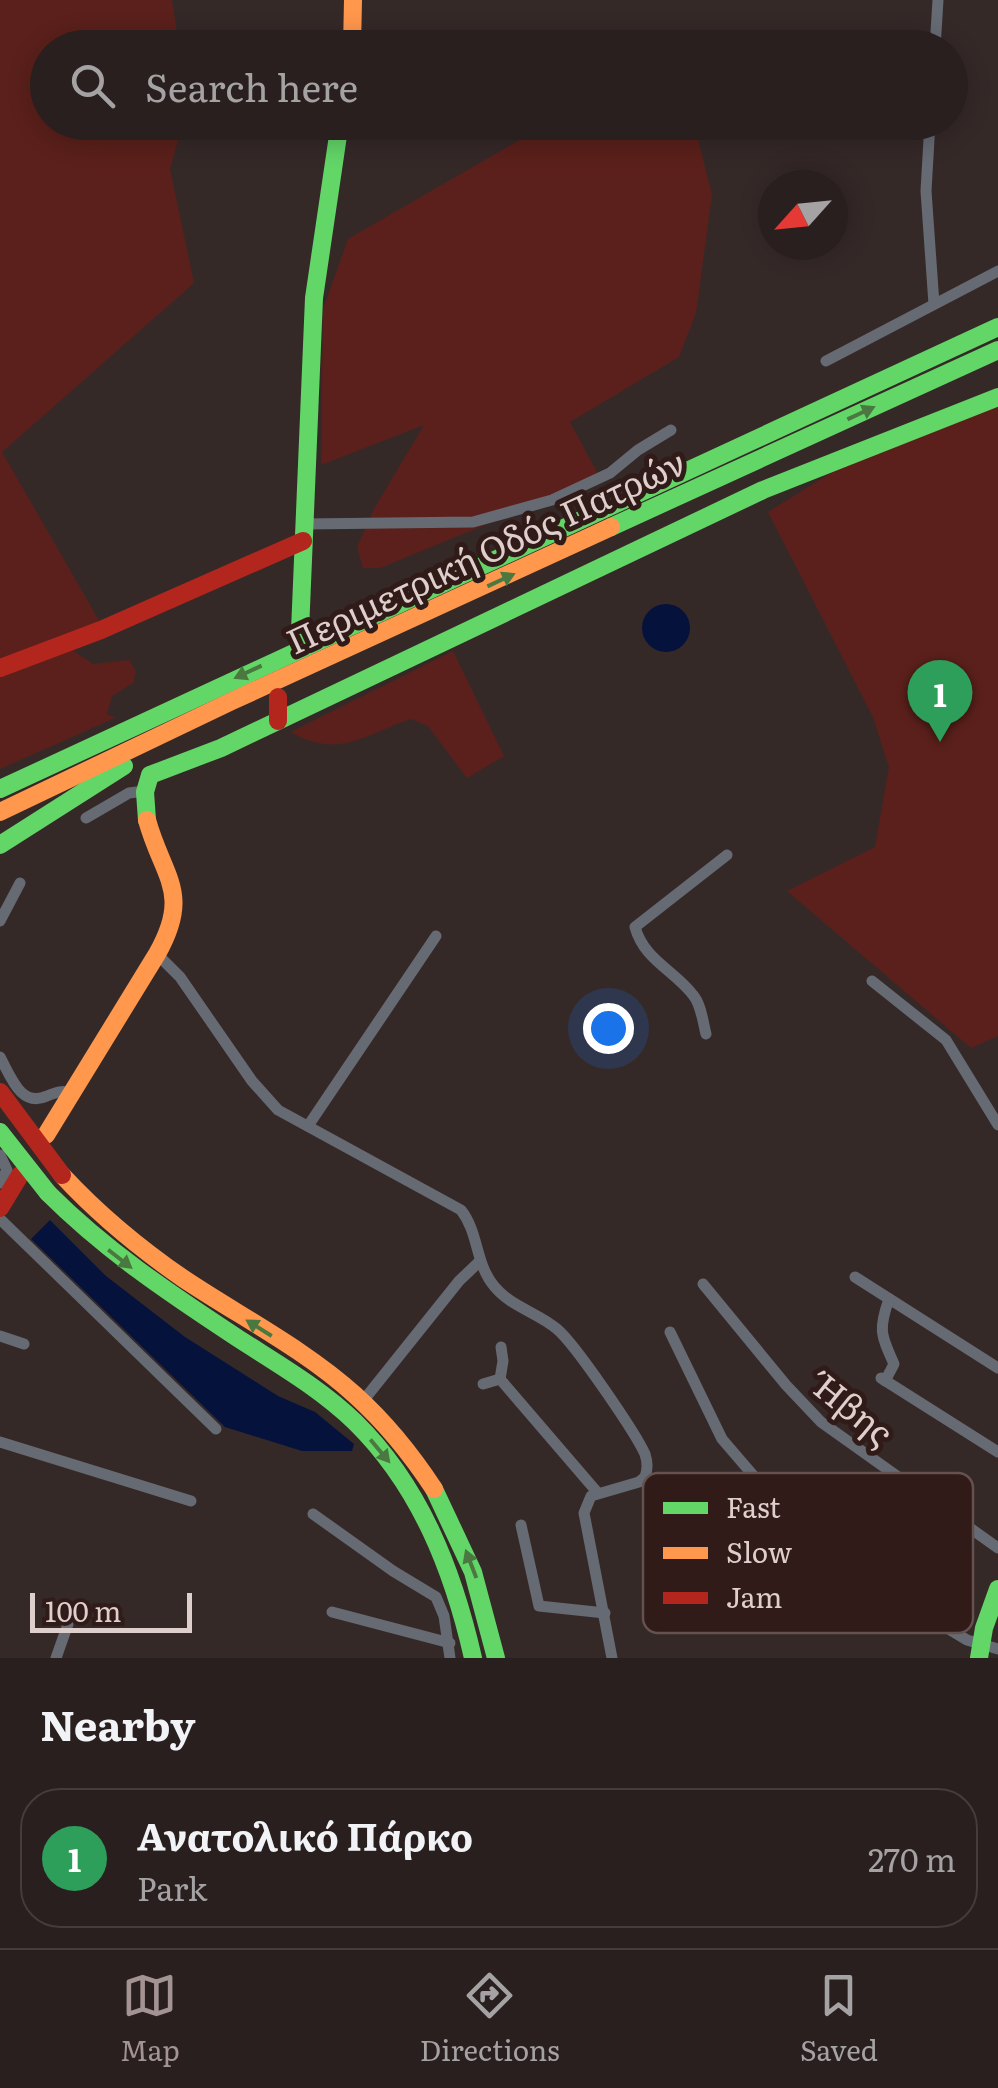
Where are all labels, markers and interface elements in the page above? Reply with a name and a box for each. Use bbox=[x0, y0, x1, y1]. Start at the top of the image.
search box bbox=[30, 30, 968, 140]
text: Search here bbox=[145, 57, 358, 114]
icon: search bbox=[65, 58, 120, 113]
north arrow bbox=[758, 170, 848, 260]
one-way arrow bbox=[847, 404, 876, 421]
street label: Περιμετρική Οδός Πατρών bbox=[277, 434, 693, 666]
one-way arrow bbox=[487, 571, 516, 588]
pin: 1 bbox=[908, 660, 972, 742]
one-way arrow bbox=[233, 664, 262, 681]
your location bbox=[583, 1003, 634, 1054]
one-way arrow bbox=[107, 1248, 133, 1268]
one-way arrow bbox=[245, 1319, 273, 1337]
street label: Ήβης bbox=[799, 1355, 906, 1456]
one-way arrow bbox=[369, 1438, 391, 1463]
legend bbox=[643, 1473, 973, 1633]
text: Fast bbox=[726, 1485, 781, 1527]
text: Slow bbox=[726, 1530, 792, 1572]
one-way arrow bbox=[463, 1548, 479, 1578]
text: Jam bbox=[726, 1575, 782, 1617]
scale bar bbox=[30, 1588, 192, 1632]
text: 100 m bbox=[45, 1589, 122, 1631]
text: Nearby bbox=[40, 1692, 196, 1754]
text: Ανατολικό Πάρκο bbox=[137, 1806, 473, 1863]
text: 1 bbox=[68, 1834, 81, 1882]
text: 270 m bbox=[868, 1834, 956, 1882]
text: Park bbox=[137, 1863, 207, 1911]
tab: Map bbox=[120, 1968, 180, 2070]
tab: Directions bbox=[420, 1968, 560, 2070]
tab: Saved bbox=[800, 1968, 878, 2070]

